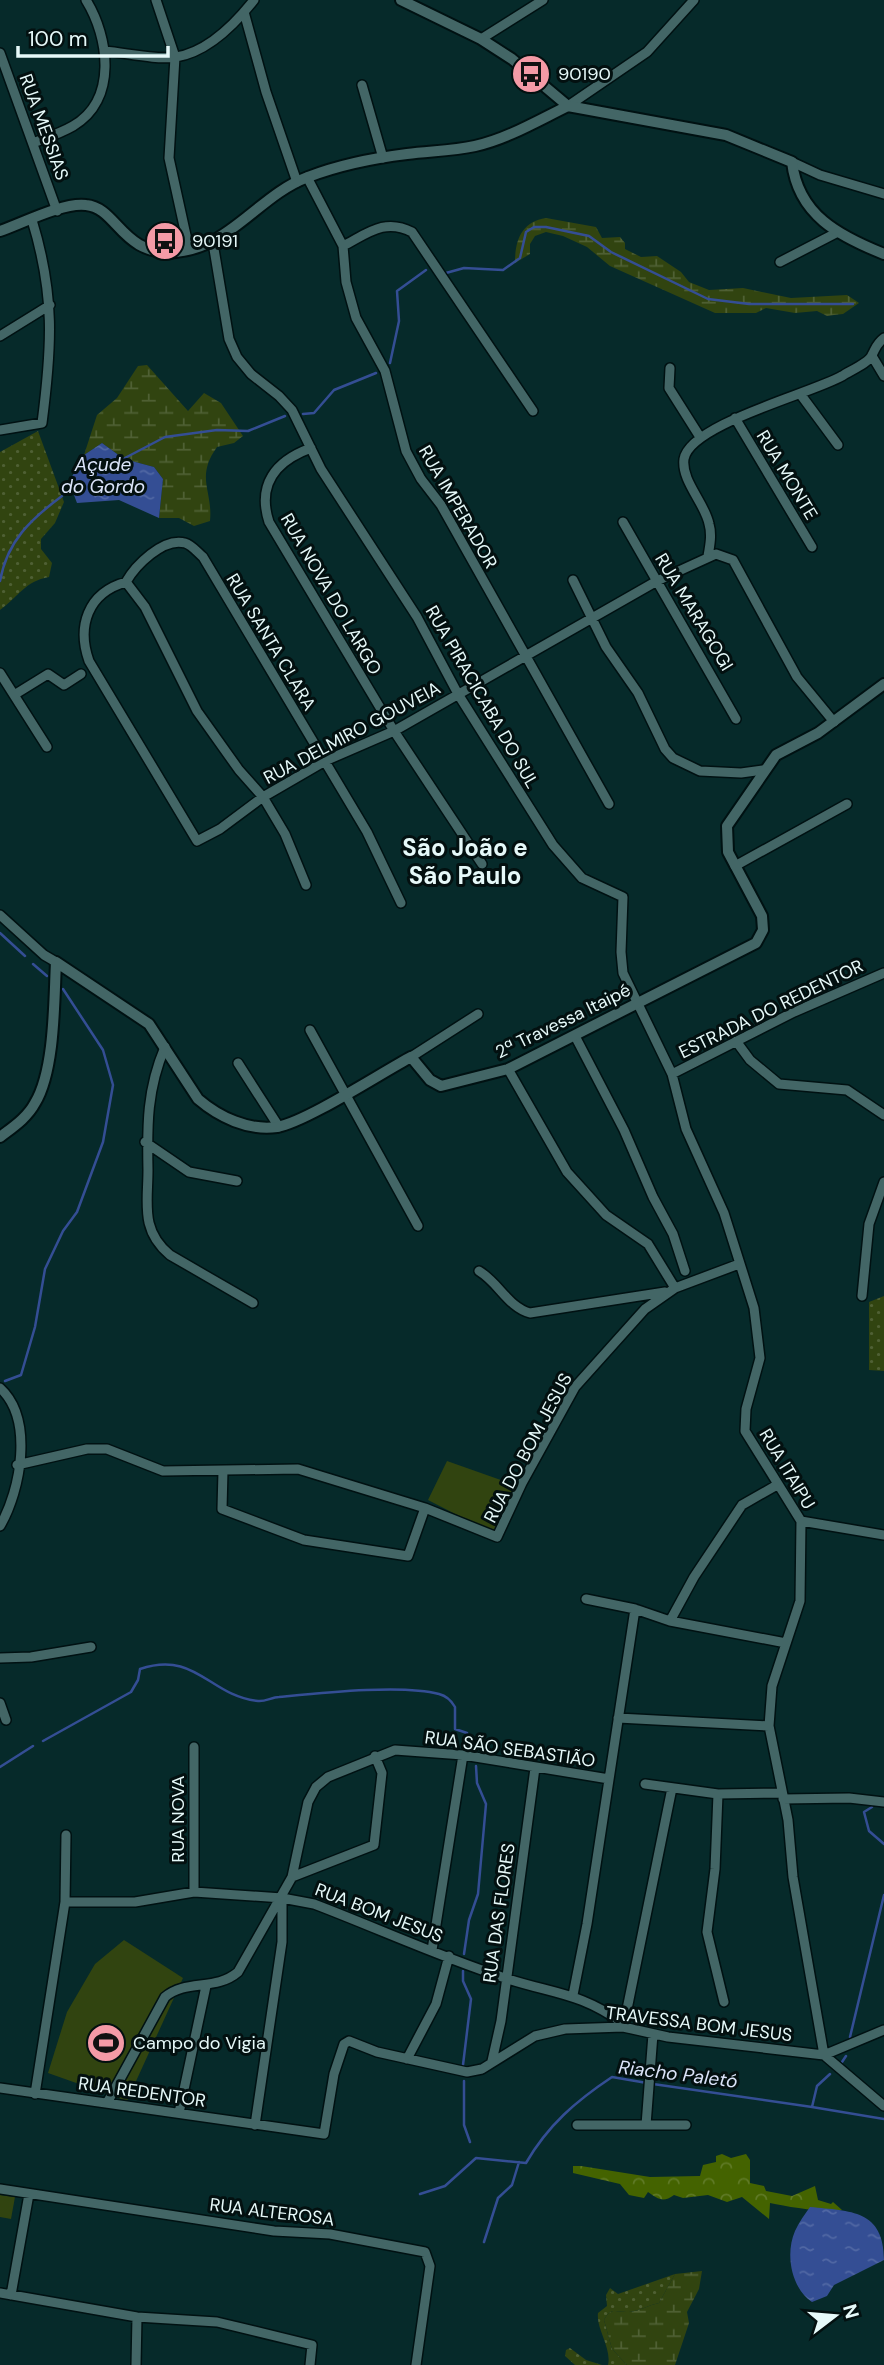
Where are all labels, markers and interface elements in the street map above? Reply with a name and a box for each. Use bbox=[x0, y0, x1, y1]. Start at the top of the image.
scale bar bbox=[18, 14, 168, 58]
text: 100 m bbox=[28, 25, 88, 53]
bus stop icon: 90190 bbox=[510, 53, 552, 95]
place label: 90190 bbox=[558, 62, 611, 86]
street label: RUA MESSIAS bbox=[14, 71, 74, 183]
bus stop icon: 90191 bbox=[144, 220, 186, 262]
place label: 90191 bbox=[192, 229, 238, 253]
street label: RUA MONTE bbox=[751, 426, 823, 524]
street label: RUA IMPERADOR bbox=[413, 441, 503, 573]
water label: Açude do Gordo bbox=[61, 452, 145, 499]
street label: RUA NOVA DO LARGO bbox=[275, 509, 387, 679]
street label: RUA MARAGOGI bbox=[649, 549, 739, 675]
street label: RUA SANTA CLARA bbox=[221, 569, 321, 715]
street label: RUA PIRACICABA DO SUL bbox=[420, 601, 544, 793]
street label: RUA DELMIRO GOUVEIA bbox=[259, 676, 445, 790]
district label: São João e São Paulo bbox=[402, 832, 528, 891]
street label: ESTRADA DO REDENTOR bbox=[675, 954, 867, 1064]
street label: 2ª Travessa Itaipé bbox=[491, 978, 635, 1064]
street label: RUA DO BOM JESUS bbox=[478, 1369, 578, 1527]
street label: RUA ITAIPU bbox=[754, 1424, 820, 1514]
street label: RUA SÃO SEBASTIÃO bbox=[423, 1725, 597, 1773]
street label: RUA NOVA bbox=[166, 1776, 190, 1862]
street label: RUA DAS FLORES bbox=[477, 1842, 521, 1984]
street label: RUA BOM JESUS bbox=[312, 1878, 446, 1948]
street label: TRAVESSA BOM JESUS bbox=[605, 2001, 793, 2047]
sports icon: Campo do Vigia bbox=[85, 2022, 127, 2064]
place label: Campo do Vigia bbox=[133, 2031, 266, 2055]
water label: Riacho Paletó bbox=[617, 2054, 739, 2094]
street label: RUA REDENTOR bbox=[77, 2071, 207, 2113]
street label: RUA ALTEROSA bbox=[208, 2192, 336, 2232]
north arrow bbox=[800, 2281, 870, 2351]
text: N bbox=[837, 2301, 865, 2322]

